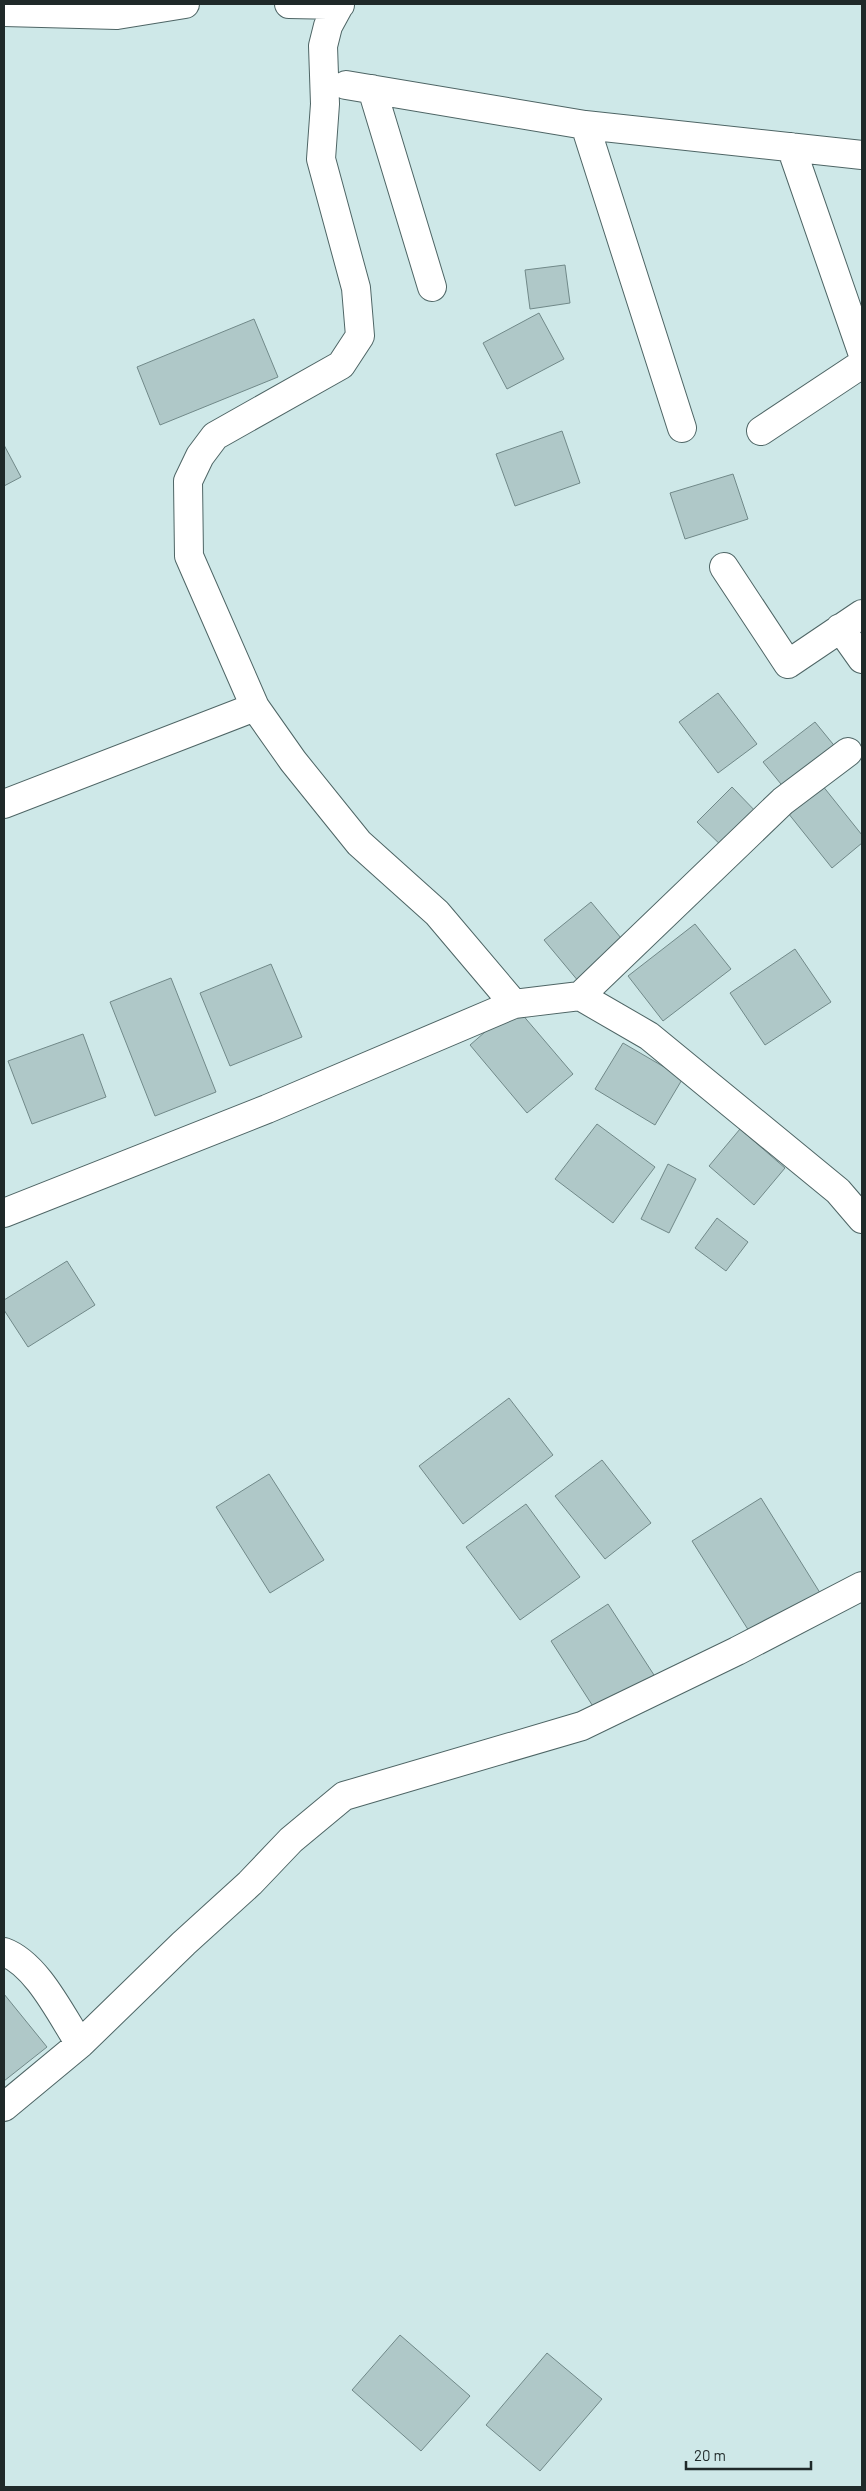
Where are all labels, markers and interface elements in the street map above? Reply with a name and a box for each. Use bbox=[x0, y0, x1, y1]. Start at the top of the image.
scale bar bbox=[686, 2438, 811, 2470]
text: 20 m bbox=[694, 2446, 726, 2464]

